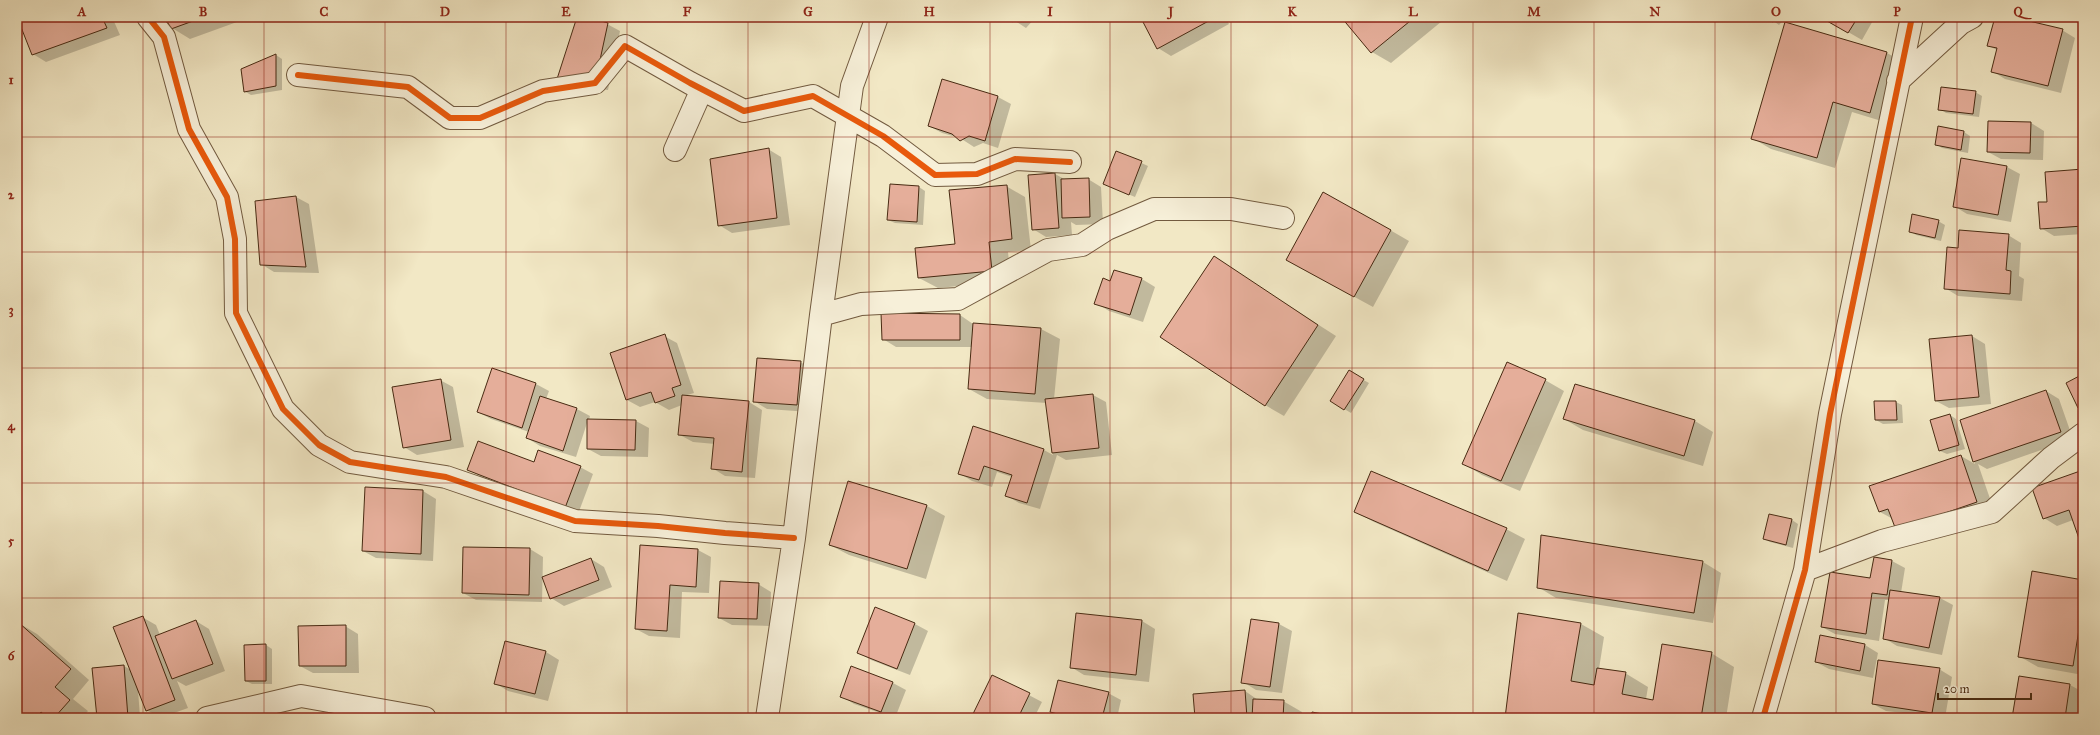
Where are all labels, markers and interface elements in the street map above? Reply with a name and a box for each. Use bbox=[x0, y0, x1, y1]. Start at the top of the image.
text: A bbox=[77, 4, 87, 20]
text: B bbox=[199, 4, 208, 20]
text: C bbox=[320, 4, 329, 20]
text: D bbox=[440, 4, 450, 20]
text: E bbox=[561, 4, 571, 20]
text: F bbox=[683, 4, 692, 20]
text: G bbox=[803, 4, 813, 20]
text: H bbox=[923, 4, 935, 20]
text: I bbox=[1047, 4, 1053, 20]
text: J bbox=[1166, 4, 1174, 20]
text: K bbox=[1287, 4, 1297, 20]
text: L bbox=[1408, 4, 1418, 20]
text: M bbox=[1527, 4, 1541, 20]
text: N bbox=[1649, 4, 1661, 20]
text: O bbox=[1771, 4, 1781, 20]
text: P bbox=[1893, 4, 1901, 20]
text: Q bbox=[2013, 4, 2032, 20]
text: 1 bbox=[8, 72, 14, 88]
text: 2 bbox=[8, 187, 15, 203]
text: 3 bbox=[8, 302, 14, 318]
text: 4 bbox=[7, 418, 15, 434]
text: 5 bbox=[8, 533, 15, 549]
text: 6 bbox=[8, 648, 16, 664]
scale bar bbox=[1938, 675, 2031, 701]
text: 20 m bbox=[1944, 682, 1970, 696]

